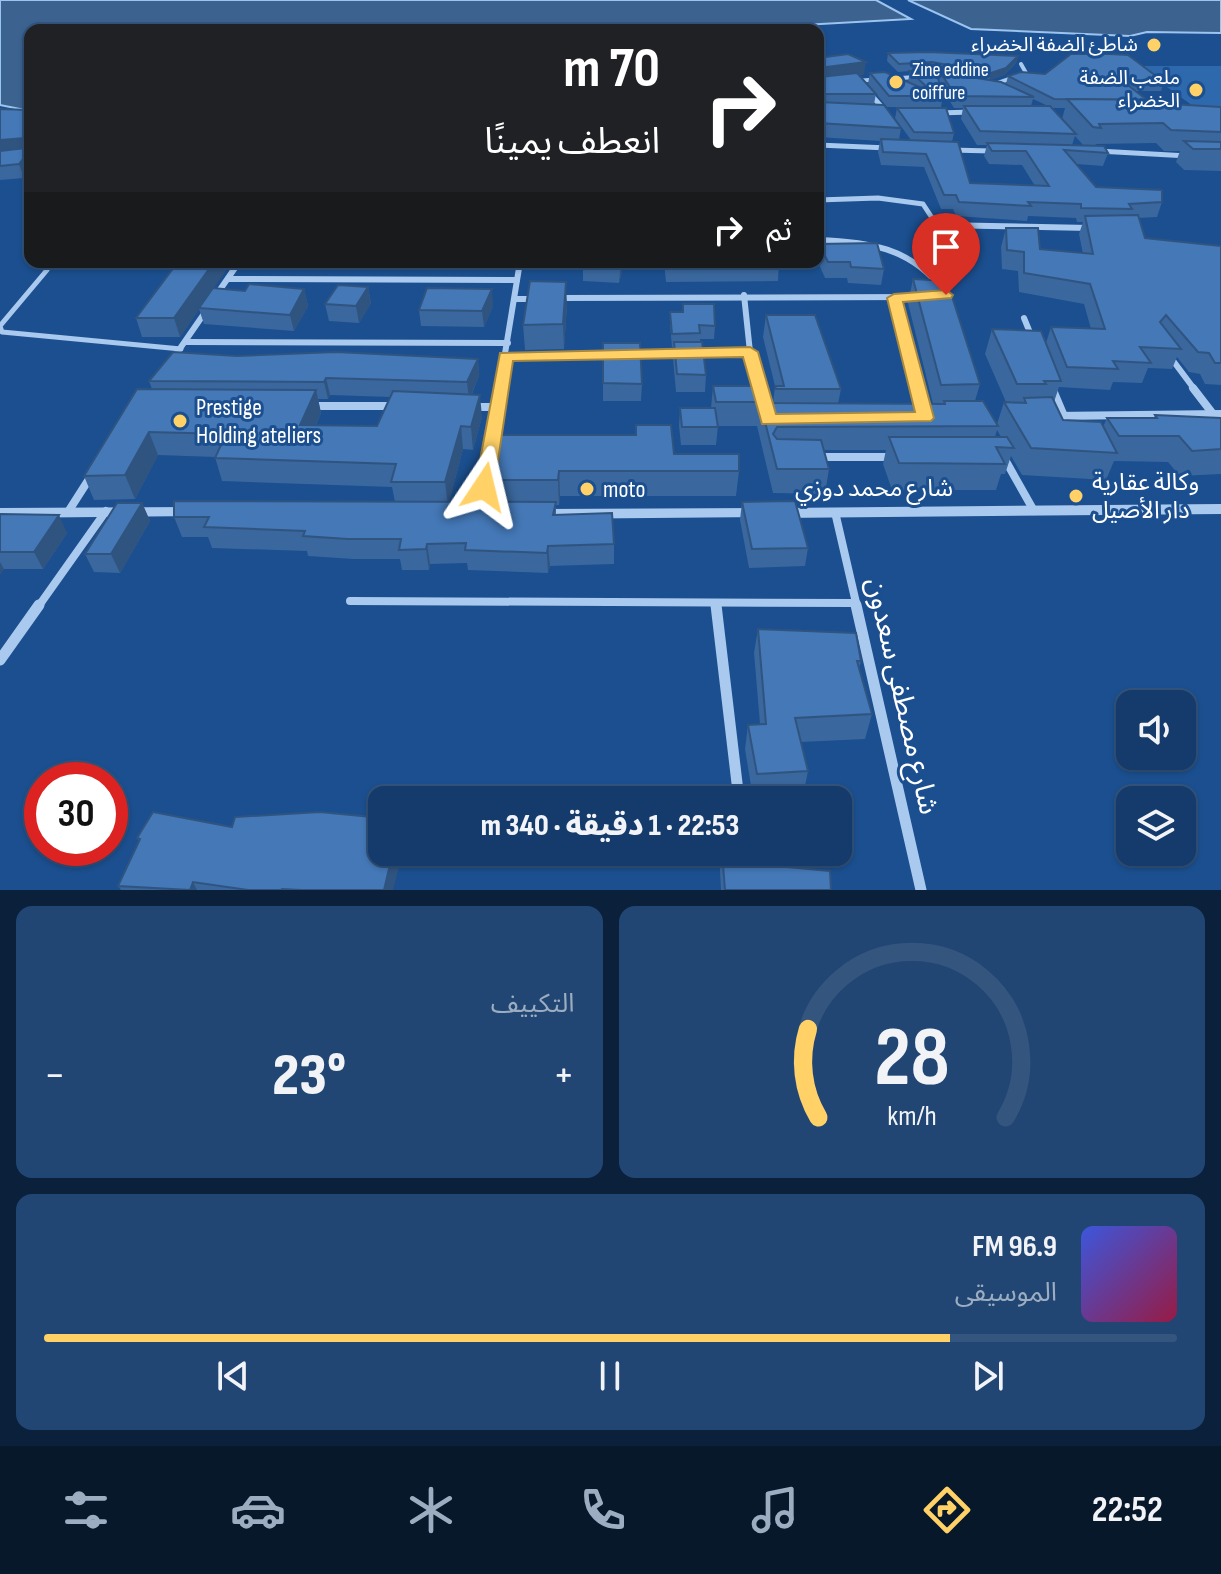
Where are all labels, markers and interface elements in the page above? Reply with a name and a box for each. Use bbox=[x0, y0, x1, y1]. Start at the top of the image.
place label: شاطئ الضفة الخضراء bbox=[971, 33, 1138, 57]
text: 70 m bbox=[563, 36, 660, 103]
marker: شاطئ الضفة الخضراء bbox=[1145, 36, 1163, 54]
icon: right bbox=[688, 56, 792, 160]
place label: Zine eddine coiffure bbox=[912, 58, 989, 105]
place label: ملعب الضفة الخضراء bbox=[1079, 66, 1180, 113]
marker: Zine eddine coiffure bbox=[887, 73, 905, 91]
marker: ملعب الضفة الخضراء bbox=[1187, 81, 1205, 99]
text: انعطف يمينًا bbox=[484, 121, 660, 164]
icon: right bbox=[706, 208, 750, 252]
text: ثم bbox=[766, 213, 792, 249]
pin bbox=[912, 213, 980, 295]
icon: arrive bbox=[924, 225, 968, 269]
place label: Prestige Holding ateliers bbox=[196, 393, 321, 450]
marker: Prestige Holding ateliers bbox=[171, 412, 189, 430]
position arrow bbox=[442, 445, 526, 529]
place label: وكالة عقارية دار الأصيل bbox=[1092, 468, 1199, 525]
street label: شارع محمد دوزي bbox=[795, 474, 953, 506]
place label: moto bbox=[603, 475, 645, 504]
marker: moto bbox=[578, 480, 596, 498]
marker: وكالة عقارية دار الأصيل bbox=[1067, 487, 1085, 505]
street label: شارع مصطفى سعدون bbox=[856, 574, 945, 818]
map controls bbox=[1116, 690, 1196, 866]
button: sound bbox=[1116, 690, 1196, 770]
speed limit sign: 30 bbox=[24, 762, 128, 866]
button: layers bbox=[1116, 786, 1196, 866]
text: 22:53 · 1 دقيقة · 340 m bbox=[481, 808, 739, 844]
text: التكييف bbox=[491, 989, 575, 1020]
text: 28 bbox=[874, 1009, 950, 1109]
text: 23° bbox=[272, 1040, 346, 1112]
text: − bbox=[44, 1049, 66, 1102]
text: + bbox=[553, 1049, 574, 1102]
text: km/h bbox=[887, 1099, 936, 1134]
text: 96.9 FM bbox=[972, 1229, 1057, 1265]
text: الموسيقى bbox=[955, 1278, 1057, 1309]
icon: previous bbox=[211, 1354, 255, 1398]
icon: pause bbox=[588, 1354, 632, 1398]
icon: next bbox=[966, 1354, 1010, 1398]
icon: filters bbox=[58, 1482, 114, 1538]
icon: car bbox=[230, 1482, 286, 1538]
icon: climate bbox=[403, 1482, 459, 1538]
icon: phone bbox=[575, 1482, 631, 1538]
icon: music bbox=[747, 1482, 803, 1538]
icon: directions bbox=[919, 1482, 975, 1538]
text: 22:52 bbox=[1092, 1489, 1163, 1532]

